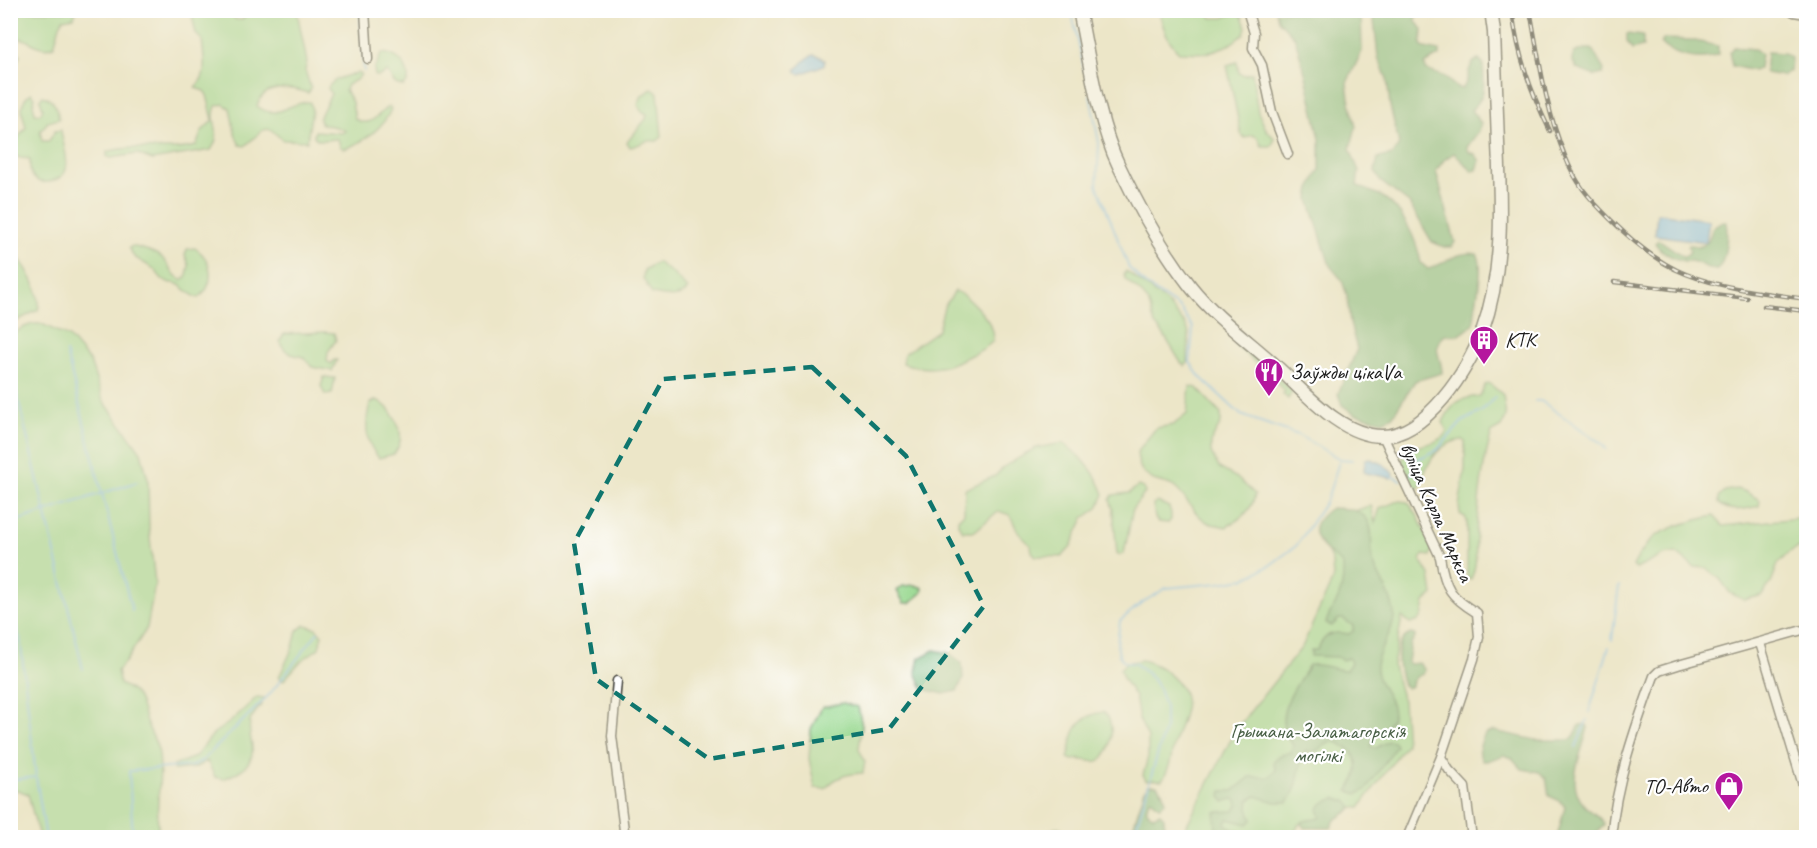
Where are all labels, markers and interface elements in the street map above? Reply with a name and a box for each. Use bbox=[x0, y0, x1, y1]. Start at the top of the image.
building icon: КТК bbox=[1468, 324, 1500, 366]
place label: КТК bbox=[1505, 327, 1539, 353]
restaurant icon: Заўжды цікаVа bbox=[1253, 356, 1285, 398]
place label: Заўжды цікаVа bbox=[1290, 359, 1403, 385]
street label: вуліца Карла Маркса bbox=[1395, 438, 1480, 587]
park label: Грышана-Залатагорскія могілкі bbox=[1231, 718, 1407, 768]
shop icon: ТО-Авто bbox=[1713, 770, 1745, 812]
place label: ТО-Авто bbox=[1644, 773, 1710, 799]

